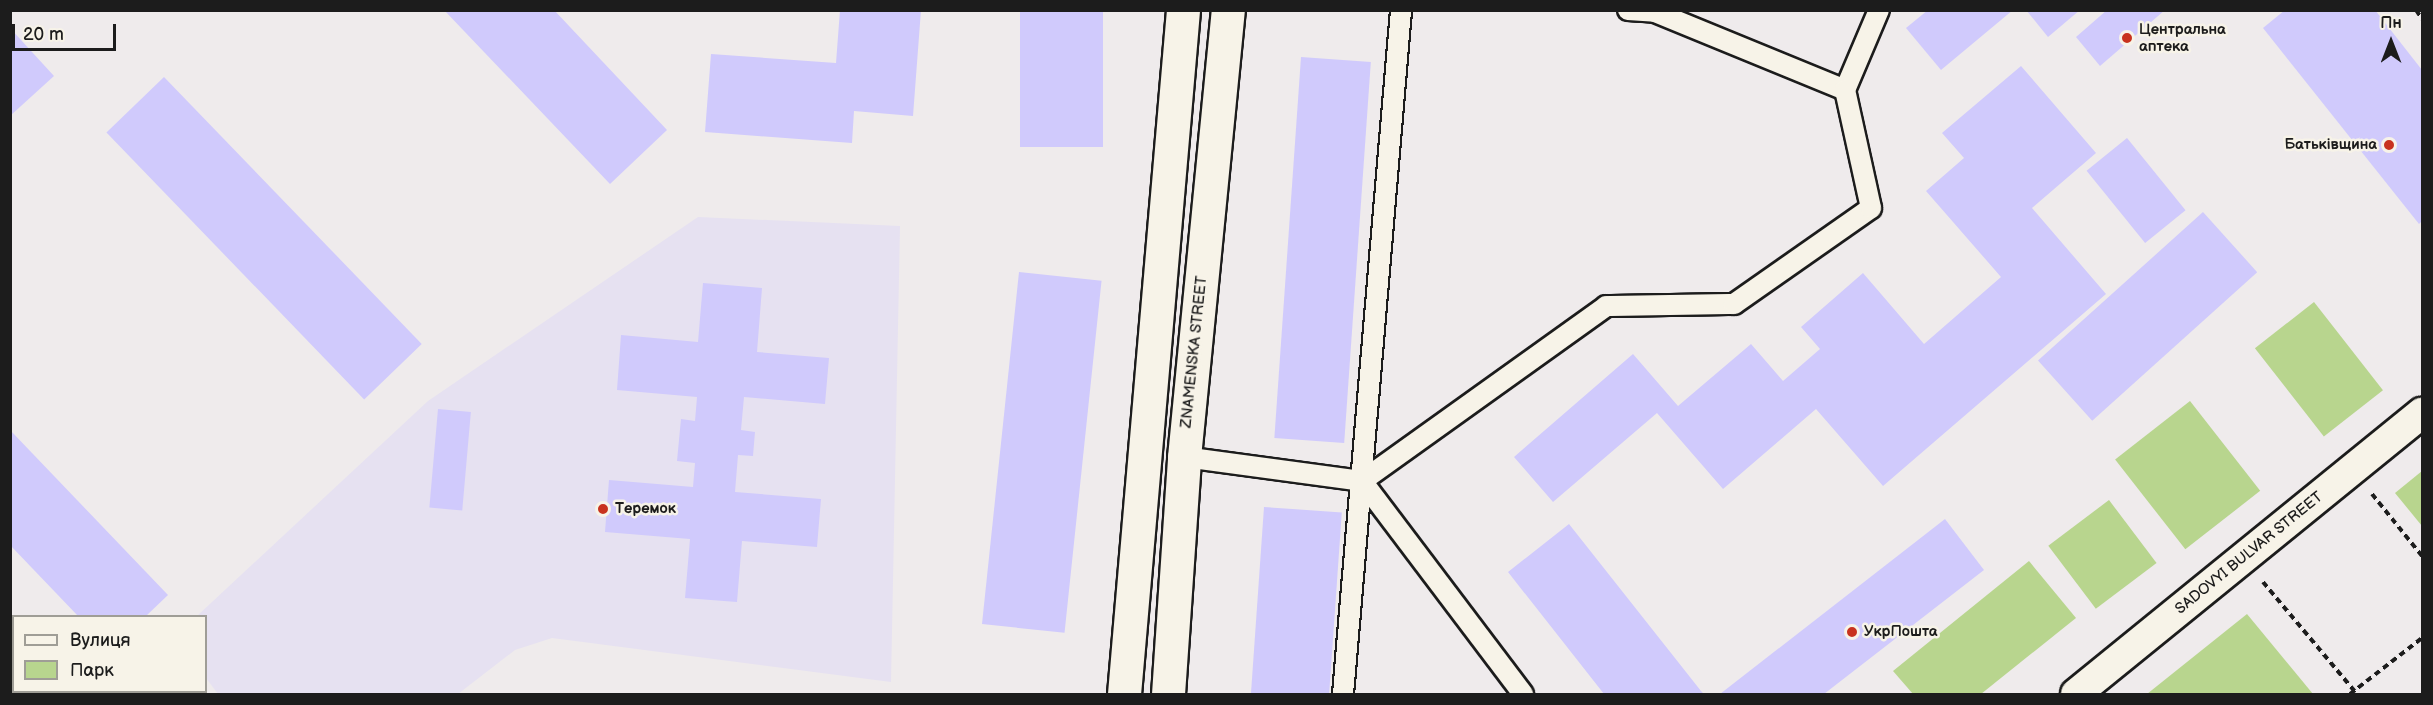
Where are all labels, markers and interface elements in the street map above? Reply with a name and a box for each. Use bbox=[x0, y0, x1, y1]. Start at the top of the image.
scale bar bbox=[15, 12, 118, 50]
north arrow bbox=[2361, 12, 2421, 72]
text: Пн bbox=[2380, 14, 2402, 33]
place label: Центральна аптека bbox=[2139, 20, 2226, 55]
text: 20 m bbox=[23, 24, 64, 45]
marker: Центральна аптека bbox=[2120, 31, 2134, 45]
place label: Батьківщина bbox=[2284, 136, 2377, 154]
marker: Батьківщина bbox=[2382, 138, 2396, 152]
street label: ZNAMENSKA STREET bbox=[1177, 275, 1211, 429]
street label: SADOVYI BULVAR STREET bbox=[2172, 488, 2326, 618]
place label: Теремок bbox=[615, 500, 676, 518]
marker: Теремок bbox=[596, 502, 610, 516]
legend bbox=[12, 615, 207, 693]
place label: УкрПошта bbox=[1864, 623, 1938, 641]
marker: УкрПошта bbox=[1845, 625, 1859, 639]
text: Вулиця bbox=[70, 630, 131, 651]
text: Парк bbox=[70, 660, 114, 681]

